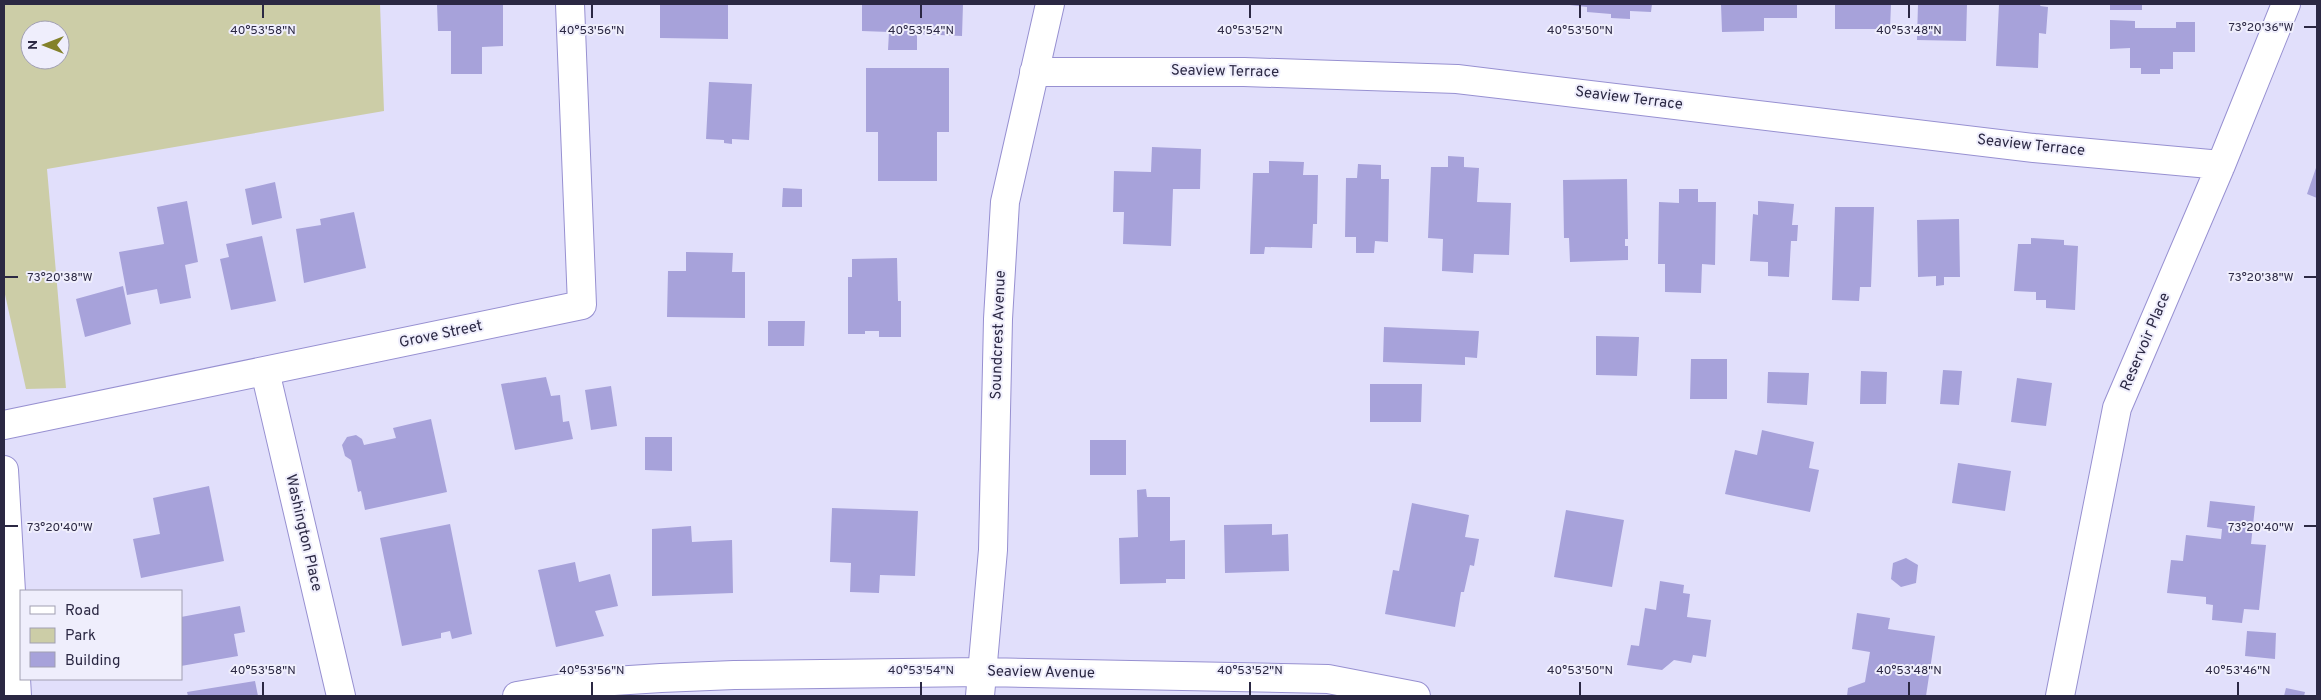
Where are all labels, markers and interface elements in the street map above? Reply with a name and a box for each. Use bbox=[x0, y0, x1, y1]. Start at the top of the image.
north arrow bbox=[20, 20, 70, 70]
text: 73°20'36"W bbox=[2228, 20, 2294, 36]
text: 40°53'58"N bbox=[230, 23, 296, 39]
text: 40°53'56"N bbox=[559, 23, 625, 39]
text: 40°53'54"N bbox=[888, 23, 954, 39]
text: 40°53'52"N bbox=[1217, 23, 1283, 39]
text: 40°53'50"N bbox=[1547, 23, 1613, 39]
text: 40°53'48"N bbox=[1876, 23, 1942, 39]
text: N bbox=[25, 40, 42, 50]
street label: Seaview Terrace bbox=[1171, 62, 1279, 82]
street label: Seaview Terrace bbox=[1574, 83, 1684, 115]
street label: Seaview Terrace bbox=[1976, 131, 2086, 161]
text: 73°20'38"W bbox=[27, 270, 93, 286]
street label: Soundcrest Avenue bbox=[987, 270, 1011, 400]
text: 73°20'38"W bbox=[2228, 270, 2294, 286]
street label: Reservoir Place bbox=[2117, 290, 2175, 394]
street label: Grove Street bbox=[398, 317, 484, 353]
street label: Washington Place bbox=[280, 473, 326, 593]
text: 73°20'40"W bbox=[27, 520, 93, 536]
text: 73°20'40"W bbox=[2228, 520, 2294, 536]
legend bbox=[20, 590, 182, 680]
text: Road bbox=[65, 602, 100, 621]
text: Park bbox=[65, 627, 96, 646]
text: Building bbox=[65, 652, 120, 671]
text: 40°53'58"N bbox=[230, 663, 296, 679]
text: 40°53'56"N bbox=[559, 663, 625, 679]
text: 40°53'54"N bbox=[888, 663, 954, 679]
street label: Seaview Avenue bbox=[987, 663, 1095, 683]
text: 40°53'52"N bbox=[1217, 663, 1283, 679]
text: 40°53'50"N bbox=[1547, 663, 1613, 679]
text: 40°53'48"N bbox=[1876, 663, 1942, 679]
text: 40°53'46"N bbox=[2205, 663, 2271, 679]

